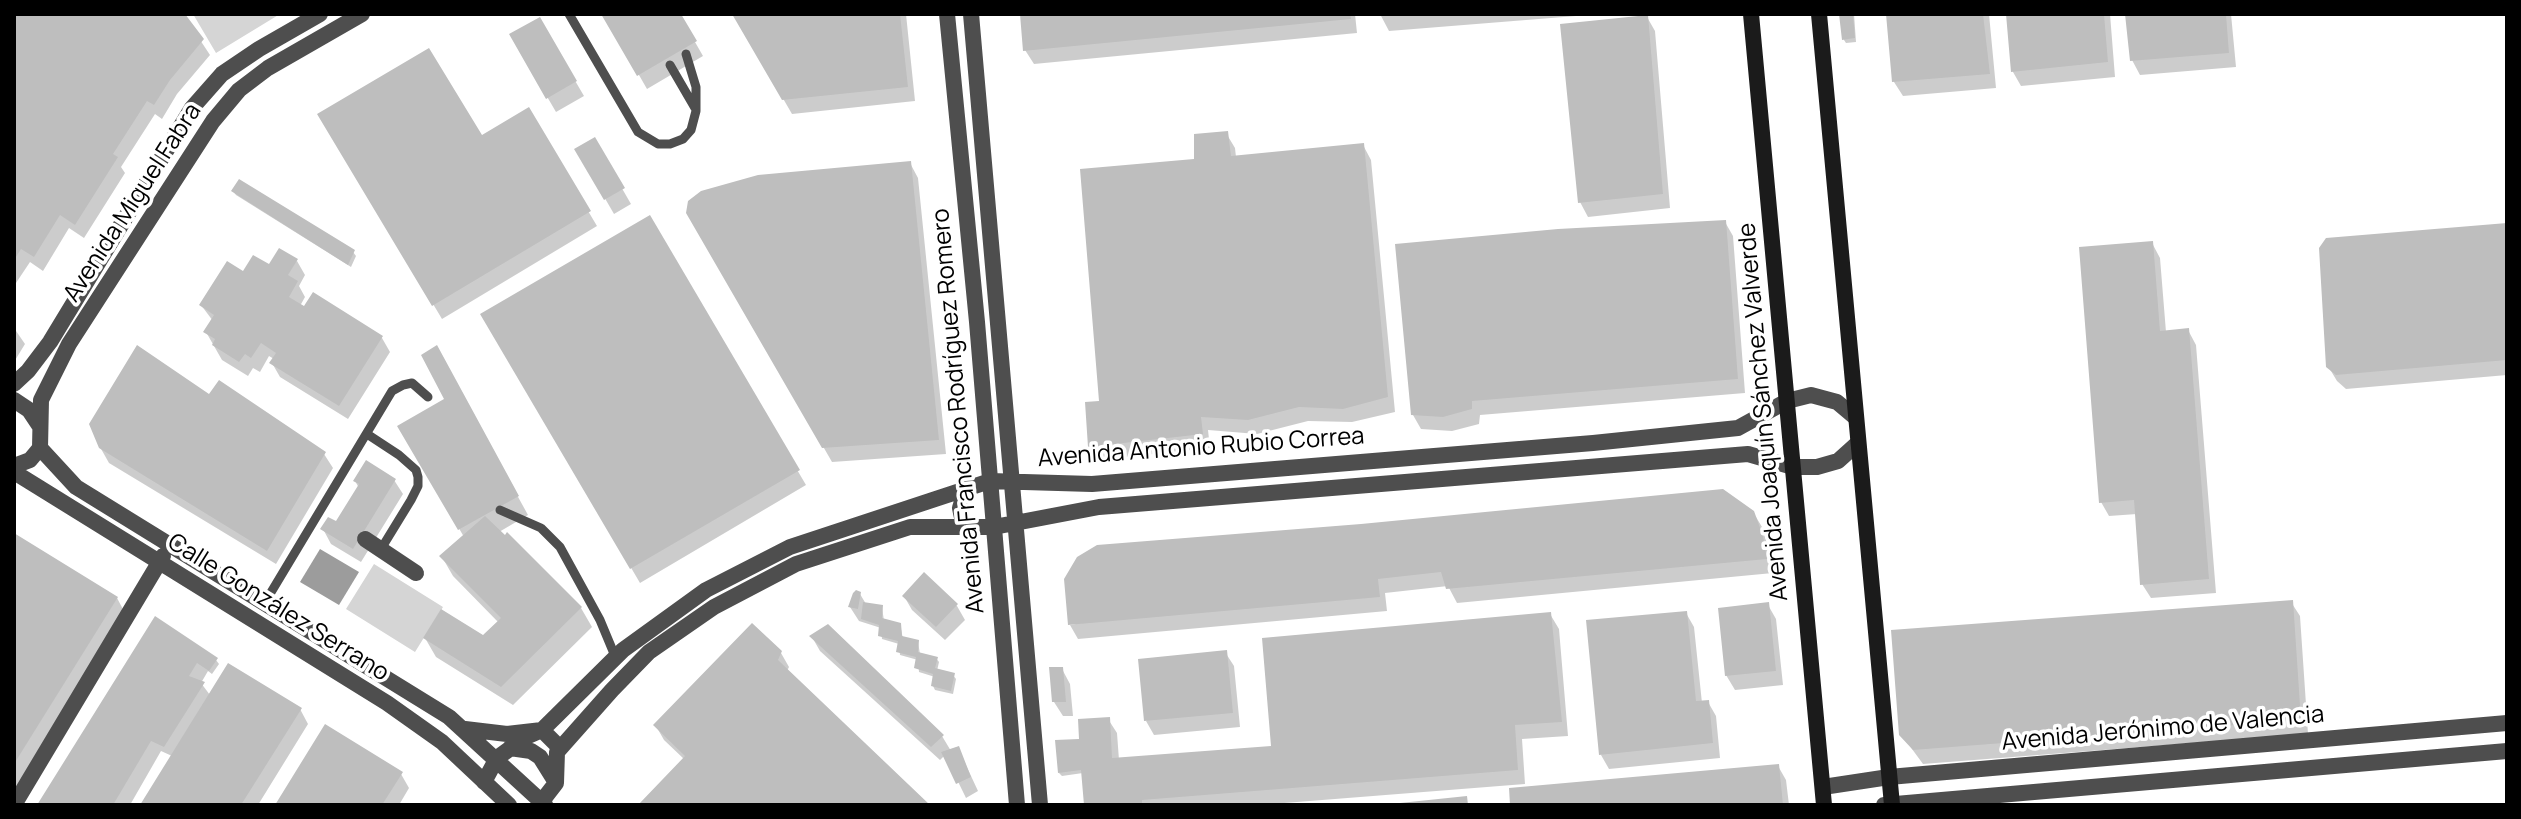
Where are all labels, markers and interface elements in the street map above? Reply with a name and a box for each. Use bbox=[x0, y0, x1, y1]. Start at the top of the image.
street label: Avenida Miguel Fabra bbox=[58, 98, 208, 308]
street label: Avenida Francisco Rodríguez Romero bbox=[927, 207, 991, 615]
street label: Avenida Joaquín Sánchez Valverde bbox=[1733, 222, 1795, 602]
street label: Avenida Antonio Rubio Correa bbox=[1037, 422, 1365, 474]
street label: Calle González Serrano bbox=[162, 528, 394, 688]
street label: Avenida Jerónimo de Valencia bbox=[2000, 701, 2326, 757]

